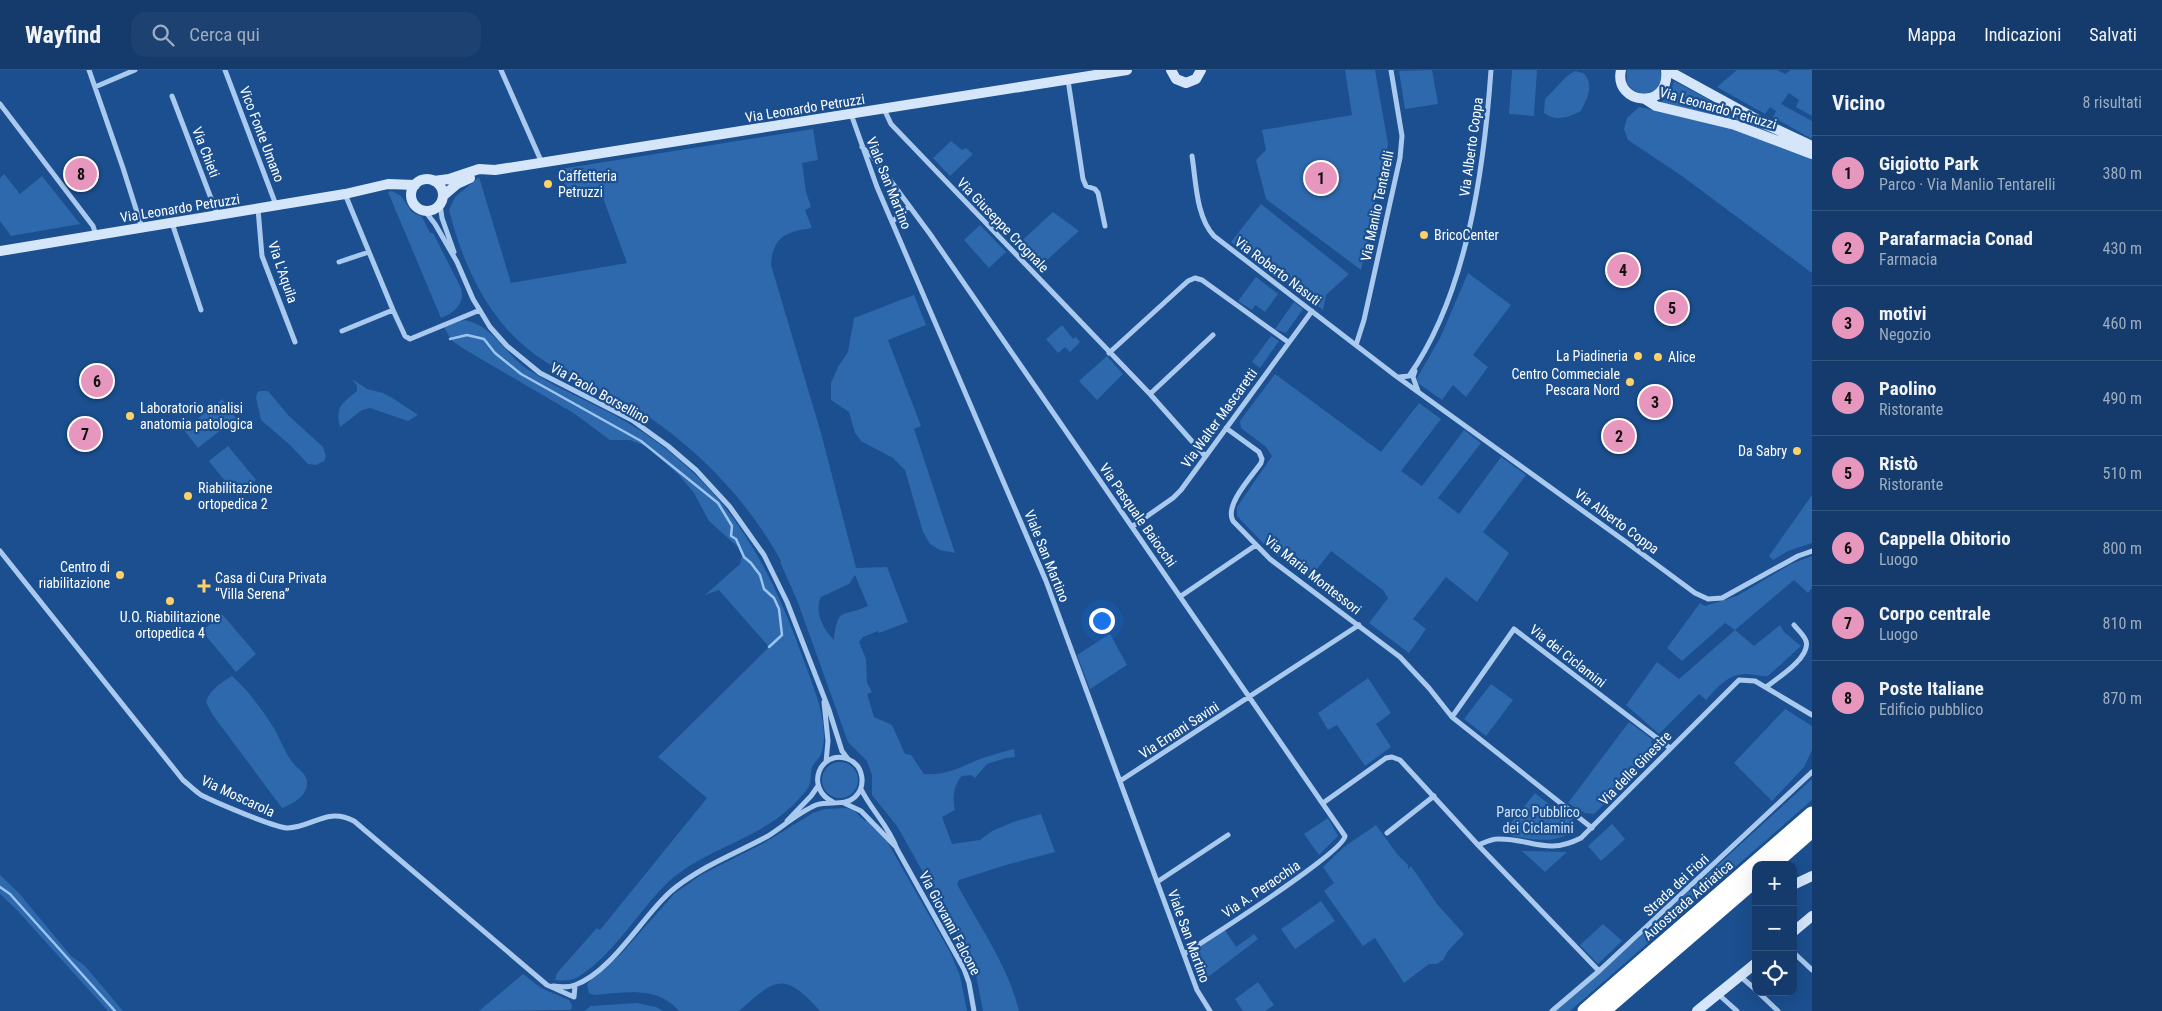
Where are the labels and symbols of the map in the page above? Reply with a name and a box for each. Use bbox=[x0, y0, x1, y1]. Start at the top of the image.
street label: Vico Fonte Umano bbox=[236, 84, 288, 184]
street label: Via Leonardo Petruzzi bbox=[1658, 84, 1778, 132]
street label: Via Leonardo Petruzzi bbox=[744, 91, 866, 125]
street label: Via Alberto Coppa bbox=[1456, 96, 1486, 198]
street label: Via Chieti bbox=[189, 124, 223, 180]
street label: Viale San Martino bbox=[863, 135, 915, 231]
street label: Via Manlio Tentarelli bbox=[1357, 149, 1397, 263]
pin: 8 bbox=[65, 155, 97, 193]
pin: 1 bbox=[1305, 159, 1337, 197]
place label: Caffetteria Petruzzi bbox=[558, 168, 617, 200]
street label: Via Giuseppe Crognale bbox=[954, 174, 1052, 276]
marker: Caffetteria Petruzzi bbox=[542, 178, 554, 190]
street label: Via Leonardo Petruzzi bbox=[119, 191, 241, 225]
place label: BricoCenter bbox=[1434, 227, 1499, 243]
marker: BricoCenter bbox=[1418, 229, 1430, 241]
street label: Via Roberto Nasuti bbox=[1232, 233, 1324, 309]
street label: Via L'Aquila bbox=[265, 239, 301, 305]
pin: 4 bbox=[1607, 251, 1639, 289]
pin: 5 bbox=[1656, 289, 1688, 327]
place label: La Piadineria bbox=[1556, 348, 1628, 364]
place label: Alice bbox=[1668, 349, 1696, 365]
marker: La Piadineria bbox=[1632, 350, 1644, 362]
marker: Alice bbox=[1652, 351, 1664, 363]
street label: Via Paolo Borsellino bbox=[547, 359, 653, 427]
pin: 6 bbox=[81, 362, 113, 400]
street label: Via Walter Mascaretti bbox=[1178, 365, 1260, 471]
place label: Centro Commeciale Pescara Nord bbox=[1511, 366, 1620, 398]
marker: Centro Commeciale Pescara Nord bbox=[1624, 376, 1636, 388]
pin: 3 bbox=[1639, 383, 1671, 421]
place label: Laboratorio analisi anatomia patologica bbox=[140, 400, 253, 432]
marker: Laboratorio analisi anatomia patologica bbox=[124, 410, 136, 422]
pin: 7 bbox=[69, 415, 101, 453]
pin: 2 bbox=[1603, 417, 1635, 455]
place label: Da Sabry bbox=[1738, 443, 1787, 459]
marker: Da Sabry bbox=[1791, 445, 1803, 457]
street label: Via Pasquale Baiocchi bbox=[1096, 460, 1180, 570]
place label: Riabilitazione ortopedica 2 bbox=[198, 480, 273, 512]
street label: Via Alberto Coppa bbox=[1572, 485, 1662, 557]
marker: Riabilitazione ortopedica 2 bbox=[182, 490, 194, 502]
street label: Viale San Martino bbox=[1021, 508, 1073, 604]
street label: Via Maria Montessori bbox=[1262, 532, 1364, 618]
place label: Centro di riabilitazione bbox=[39, 559, 110, 591]
marker: Centro di riabilitazione bbox=[114, 569, 126, 581]
place label: Casa di Cura Privata “Villa Serena” bbox=[215, 570, 327, 602]
marker: Casa di Cura Privata “Villa Serena” bbox=[197, 579, 211, 593]
marker: U.O. Riabilitazione ortopedica 4 bbox=[164, 595, 176, 607]
your location bbox=[1089, 608, 1115, 634]
place label: U.O. Riabilitazione ortopedica 4 bbox=[120, 609, 221, 641]
street label: Via dei Ciclamini bbox=[1527, 621, 1609, 691]
street label: Via Ernani Savini bbox=[1136, 698, 1222, 762]
street label: Via delle Ginestre bbox=[1596, 727, 1675, 808]
street label: Via Moscarola bbox=[199, 772, 277, 820]
park label: Parco Pubblico dei Ciclamini bbox=[1496, 804, 1580, 836]
street label: Strada dei Fiori bbox=[1640, 851, 1712, 919]
street label: Via A. Peracchia bbox=[1219, 857, 1303, 921]
street label: Autostrada Adriatica bbox=[1640, 857, 1736, 943]
street label: Via Giovanni Falcone bbox=[916, 868, 984, 978]
street label: Viale San Martino bbox=[1165, 887, 1213, 985]

